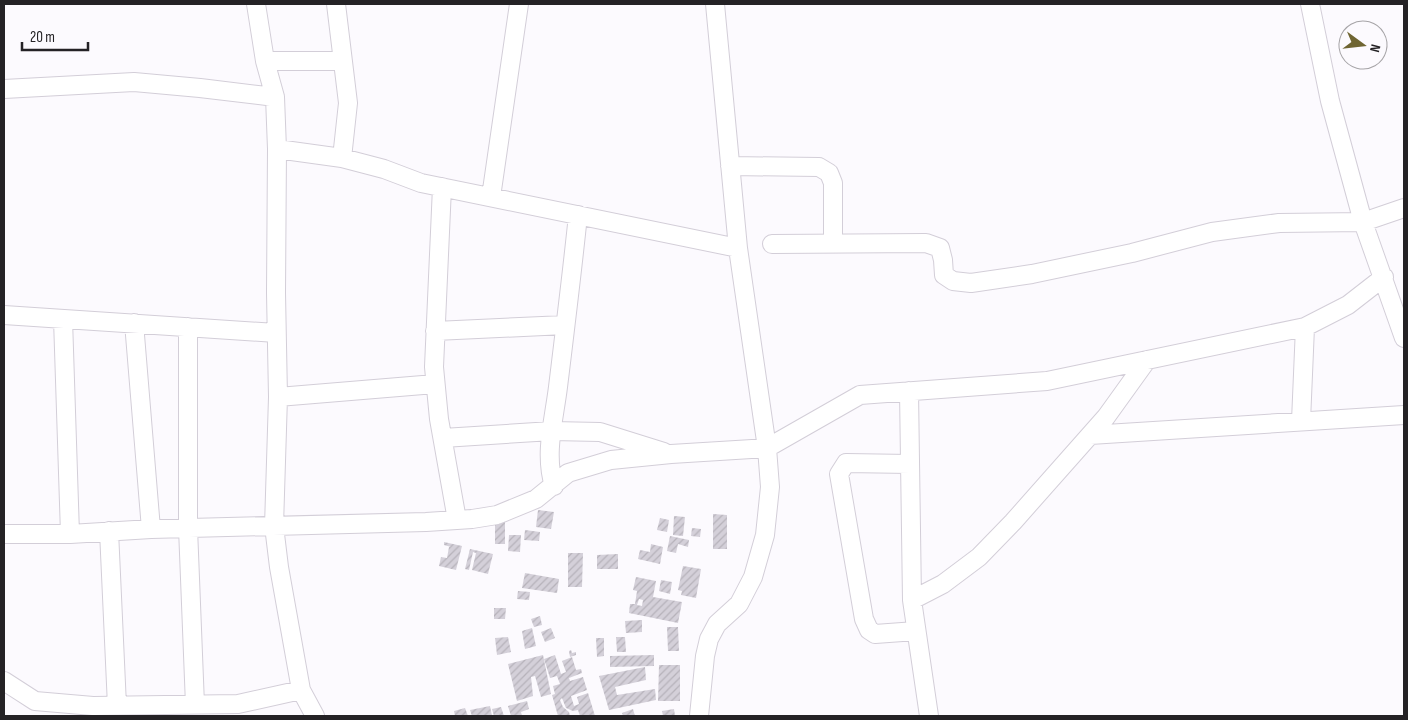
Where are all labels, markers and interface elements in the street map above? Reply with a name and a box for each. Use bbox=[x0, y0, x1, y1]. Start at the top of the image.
scale bar bbox=[22, 20, 89, 52]
north arrow bbox=[1338, 20, 1388, 70]
text: 20 m bbox=[30, 28, 55, 47]
text: N bbox=[1366, 42, 1384, 54]

